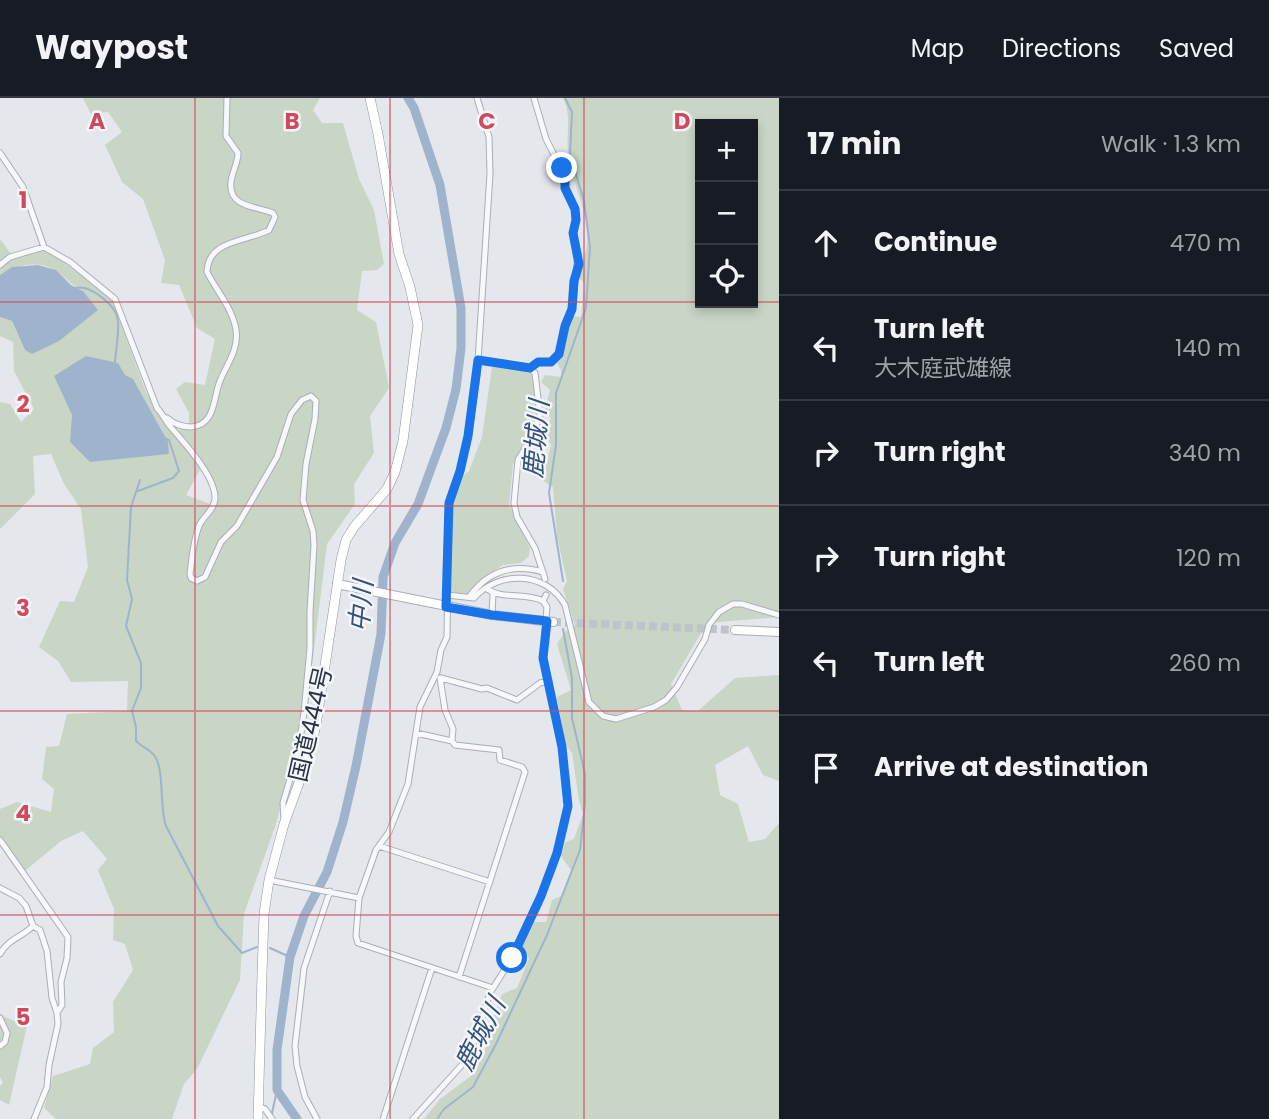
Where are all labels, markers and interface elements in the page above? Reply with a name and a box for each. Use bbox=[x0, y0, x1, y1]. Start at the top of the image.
text: Waypost bbox=[35, 24, 188, 71]
text: Map bbox=[911, 32, 964, 65]
text: Directions bbox=[1002, 32, 1121, 65]
text: Saved bbox=[1159, 32, 1234, 65]
text: A bbox=[89, 105, 106, 137]
text: B bbox=[284, 105, 300, 137]
text: C bbox=[478, 105, 496, 137]
text: D bbox=[674, 105, 690, 137]
map controls bbox=[695, 119, 758, 308]
button: + bbox=[695, 119, 758, 182]
text: 17 min bbox=[807, 122, 902, 165]
text: Walk · 1.3 km bbox=[1101, 128, 1241, 160]
route end bbox=[546, 152, 577, 183]
button: − bbox=[695, 182, 758, 245]
text: 1 bbox=[19, 184, 27, 216]
icon: ahead bbox=[807, 224, 845, 262]
text: Continue bbox=[874, 224, 997, 260]
text: 470 m bbox=[1170, 227, 1241, 259]
button: locate bbox=[695, 245, 758, 308]
text: Turn left bbox=[874, 311, 985, 347]
icon: left bbox=[807, 329, 845, 367]
text: 140 m bbox=[1175, 332, 1241, 364]
text: 大木庭武雄線 bbox=[874, 352, 1012, 384]
text: 2 bbox=[16, 388, 30, 420]
water label: 鹿城川 bbox=[515, 396, 558, 479]
icon: right bbox=[807, 434, 845, 472]
text: Turn right bbox=[874, 434, 1006, 470]
text: 340 m bbox=[1169, 437, 1241, 469]
icon: right bbox=[807, 539, 845, 577]
text: Turn right bbox=[874, 539, 1006, 575]
text: 120 m bbox=[1176, 542, 1241, 574]
water label: 中川 bbox=[341, 576, 381, 633]
text: 3 bbox=[16, 592, 30, 624]
icon: left bbox=[807, 644, 845, 682]
text: Turn left bbox=[874, 644, 985, 680]
text: 260 m bbox=[1169, 647, 1241, 679]
street label: 国道444号 bbox=[281, 663, 340, 785]
icon: arrive bbox=[807, 749, 845, 787]
text: Arrive at destination bbox=[874, 749, 1149, 785]
text: 4 bbox=[15, 797, 31, 829]
route start bbox=[496, 942, 527, 973]
water label: 鹿城川 bbox=[446, 988, 515, 1077]
text: 5 bbox=[16, 1001, 30, 1033]

